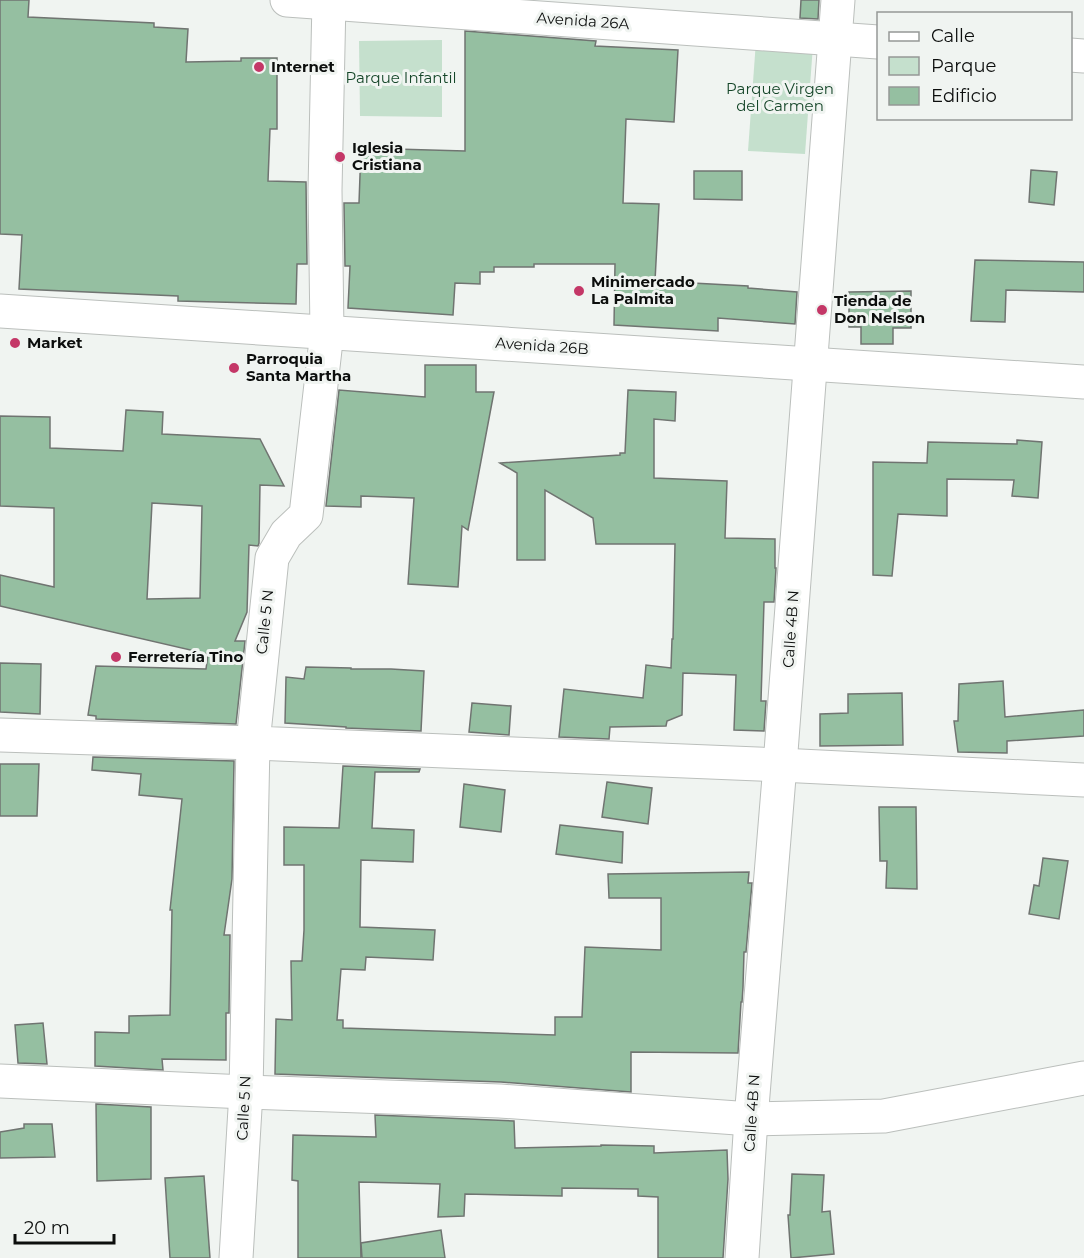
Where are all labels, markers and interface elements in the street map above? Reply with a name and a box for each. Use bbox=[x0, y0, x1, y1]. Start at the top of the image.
street label: Avenida 26A bbox=[536, 8, 630, 33]
legend bbox=[877, 12, 1072, 120]
text: Calle bbox=[931, 25, 975, 47]
text: Parque bbox=[931, 55, 997, 77]
place label: Internet bbox=[271, 57, 335, 76]
marker: Internet bbox=[252, 60, 266, 74]
park label: Parque Infantil bbox=[345, 68, 457, 87]
park label: Parque Virgen del Carmen bbox=[726, 79, 834, 115]
text: Edificio bbox=[931, 85, 997, 107]
place label: Iglesia Cristiana bbox=[352, 138, 422, 174]
marker: Iglesia Cristiana bbox=[333, 150, 347, 164]
place label: Minimercado La Palmita bbox=[591, 272, 695, 308]
marker: Minimercado La Palmita bbox=[572, 284, 586, 298]
place label: Tienda de Don Nelson bbox=[834, 291, 925, 327]
marker: Tienda de Don Nelson bbox=[815, 303, 829, 317]
place label: Market bbox=[27, 333, 83, 352]
street label: Avenida 26B bbox=[495, 333, 589, 358]
marker: Market bbox=[8, 336, 22, 350]
place label: Parroquia Santa Martha bbox=[246, 349, 351, 385]
marker: Parroquia Santa Martha bbox=[227, 361, 241, 375]
street label: Calle 5 N bbox=[252, 589, 277, 655]
street label: Calle 4B N bbox=[778, 590, 803, 668]
place label: Ferretería Tino bbox=[128, 647, 243, 666]
marker: Ferretería Tino bbox=[109, 650, 123, 664]
street label: Calle 4B N bbox=[739, 1074, 764, 1152]
street label: Calle 5 N bbox=[232, 1075, 255, 1141]
scale bar bbox=[15, 1207, 114, 1245]
text: 20 m bbox=[24, 1217, 70, 1239]

